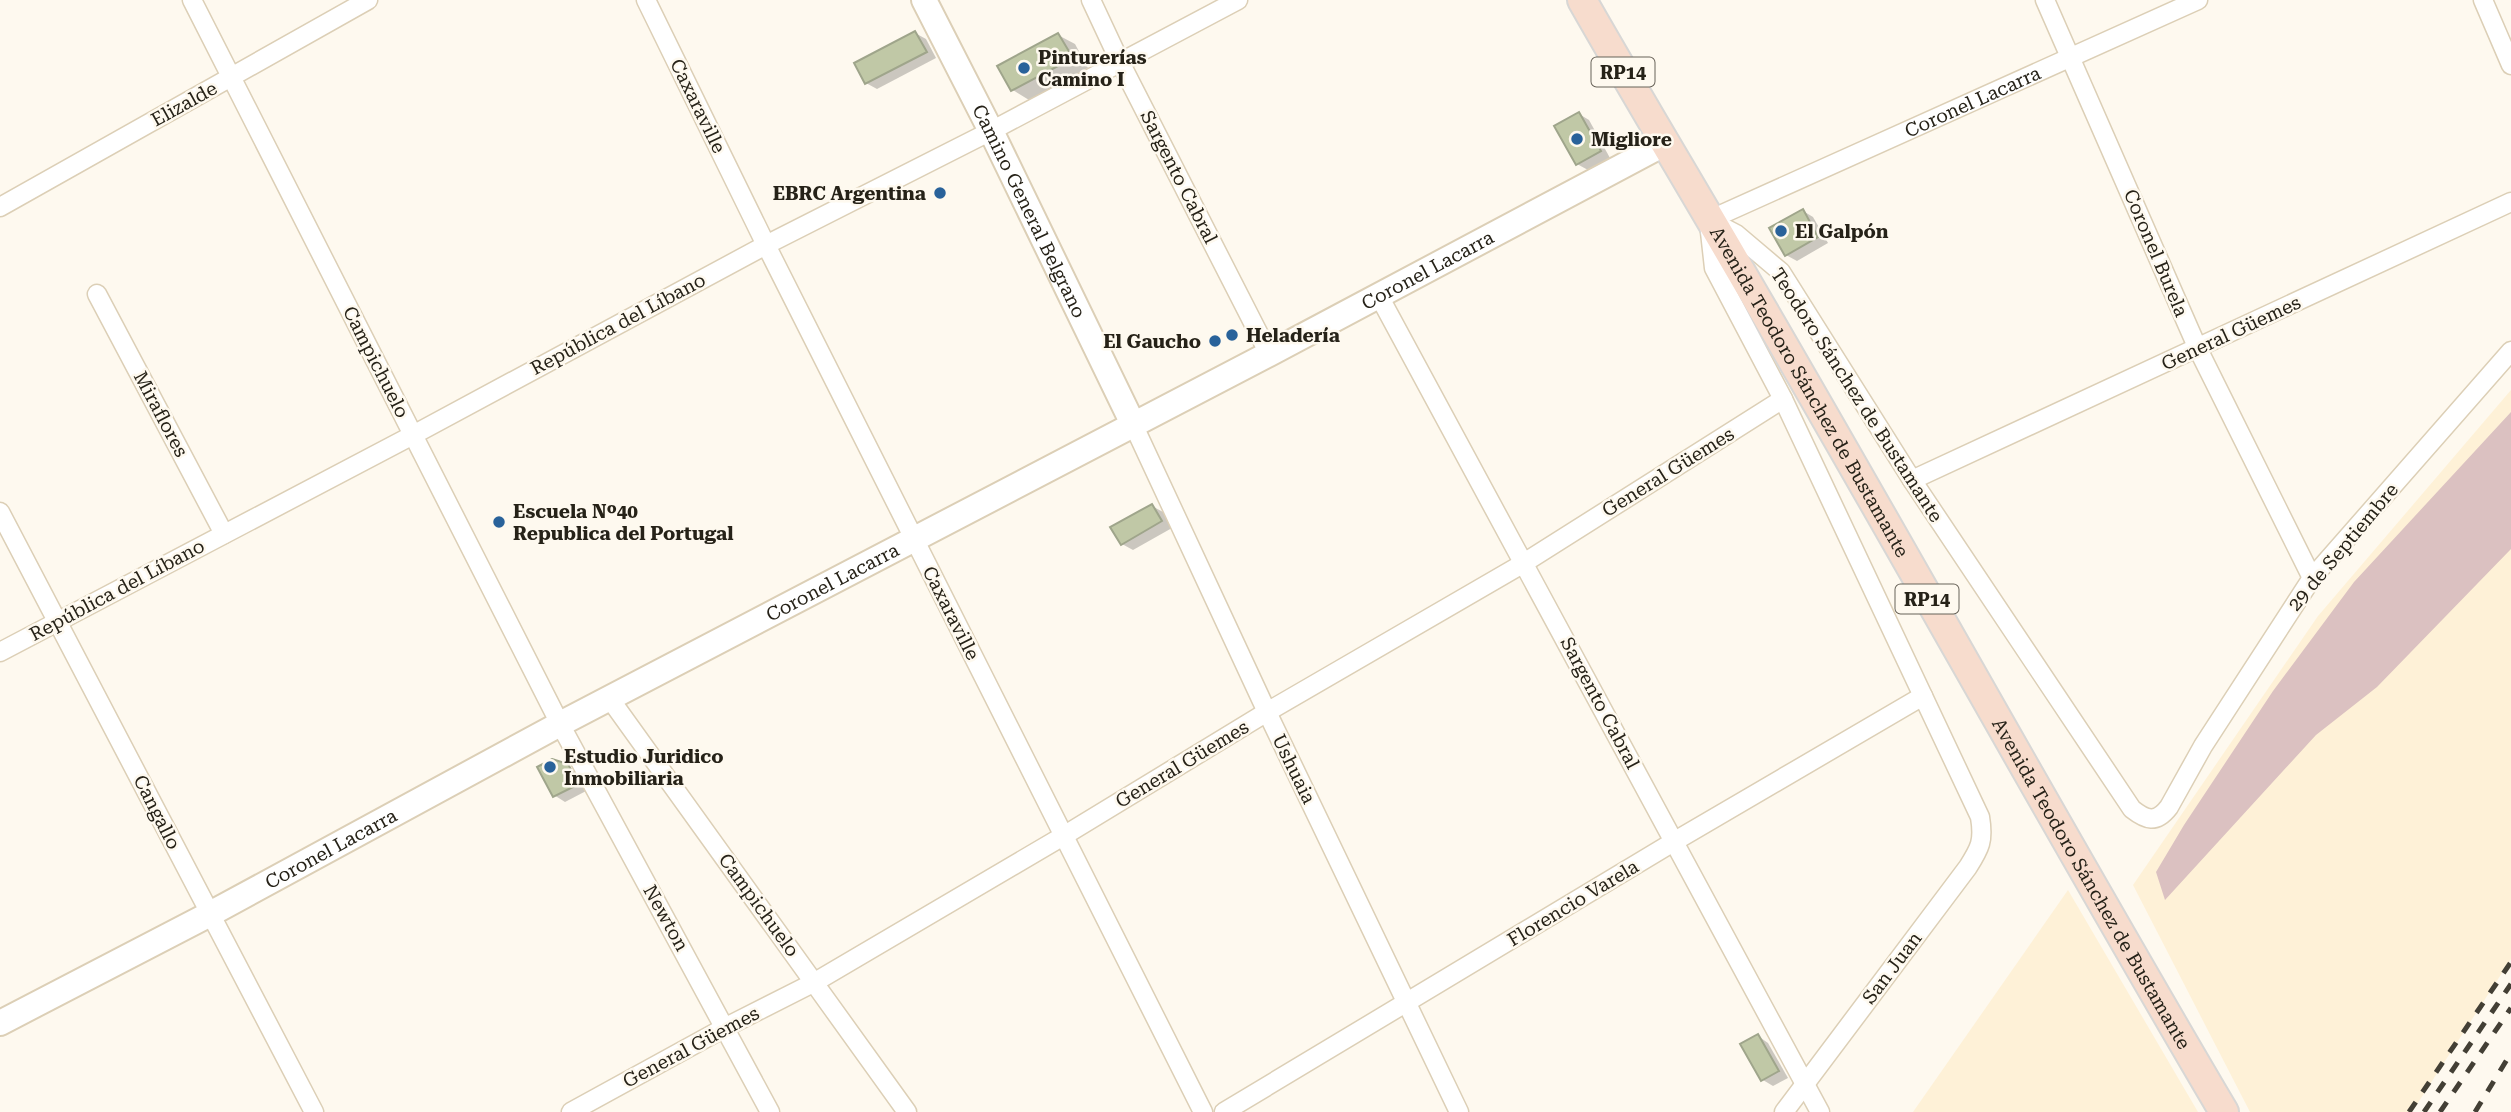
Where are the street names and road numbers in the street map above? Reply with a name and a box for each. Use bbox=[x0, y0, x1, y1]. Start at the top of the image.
street label: Caxaraville bbox=[665, 55, 731, 157]
road number: RP14 bbox=[1592, 58, 1654, 86]
street label: Coronel Lacarra bbox=[1901, 61, 2045, 142]
street label: Elizalde bbox=[147, 77, 221, 131]
street label: Camino General Belgrano bbox=[968, 100, 1091, 322]
street label: Sargento Cabral bbox=[1136, 107, 1222, 247]
street label: Coronel Burela bbox=[2119, 186, 2193, 321]
street label: Avenida Teodoro Sánchez de Bustamante bbox=[1705, 223, 1913, 561]
street label: Coronel Lacarra bbox=[1357, 225, 1498, 314]
street label: Teodoro Sánchez de Bustamante bbox=[1766, 264, 1948, 526]
street label: República del Líbano bbox=[527, 268, 709, 380]
street label: General Güemes bbox=[2158, 291, 2304, 375]
street label: Campichuelo bbox=[338, 302, 414, 422]
street label: Miraflores bbox=[129, 367, 193, 461]
street label: General Güemes bbox=[1598, 422, 1738, 522]
street label: 29 de Septiembre bbox=[2283, 479, 2403, 615]
street label: República del Líbano bbox=[26, 534, 208, 646]
street label: Coronel Lacarra bbox=[762, 537, 903, 626]
street label: Caxaraville bbox=[918, 562, 984, 664]
road number: RP14 bbox=[1896, 584, 1958, 614]
street label: Sargento Cabral bbox=[1556, 633, 1645, 773]
street label: Avenida Teodoro Sánchez de Bustamante bbox=[1988, 714, 2196, 1053]
street label: General Güemes bbox=[1111, 715, 1253, 813]
street label: Ushuaia bbox=[1267, 730, 1321, 808]
street label: Cangallo bbox=[129, 771, 185, 853]
street label: Coronel Lacarra bbox=[261, 803, 401, 894]
street label: Campichuelo bbox=[714, 849, 804, 961]
street label: Florencio Varela bbox=[1503, 854, 1643, 951]
street label: Newton bbox=[638, 881, 694, 955]
street label: San Juan bbox=[1857, 927, 1927, 1009]
street label: General Güemes bbox=[619, 1001, 763, 1093]

